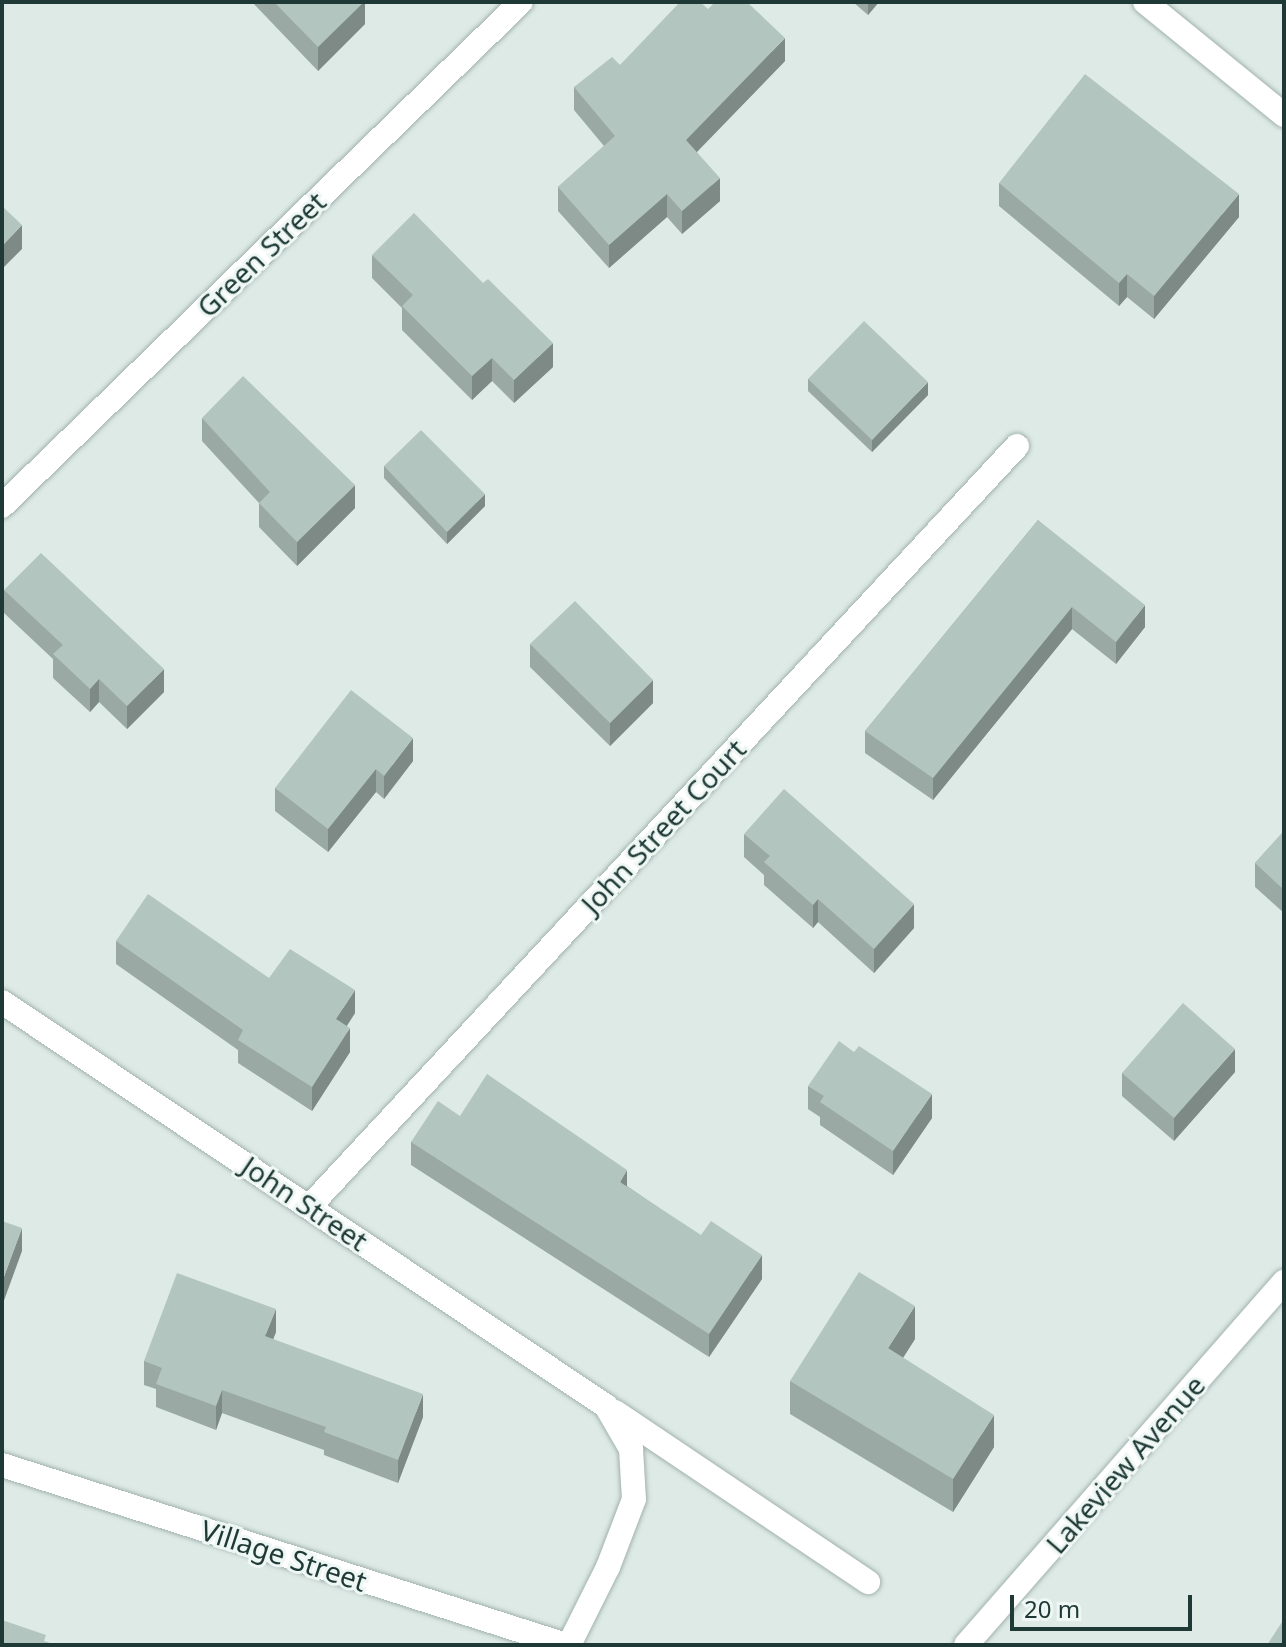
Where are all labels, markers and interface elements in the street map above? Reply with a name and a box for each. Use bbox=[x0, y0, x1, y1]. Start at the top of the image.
street label: Green Street bbox=[190, 184, 332, 324]
street label: John Street Court bbox=[574, 732, 752, 920]
street label: John Street bbox=[236, 1149, 374, 1257]
street label: Lakeview Avenue bbox=[1039, 1368, 1211, 1560]
street label: Village Street bbox=[197, 1512, 371, 1598]
scale bar bbox=[1014, 1579, 1196, 1629]
text: 20 m bbox=[1024, 1592, 1080, 1625]

